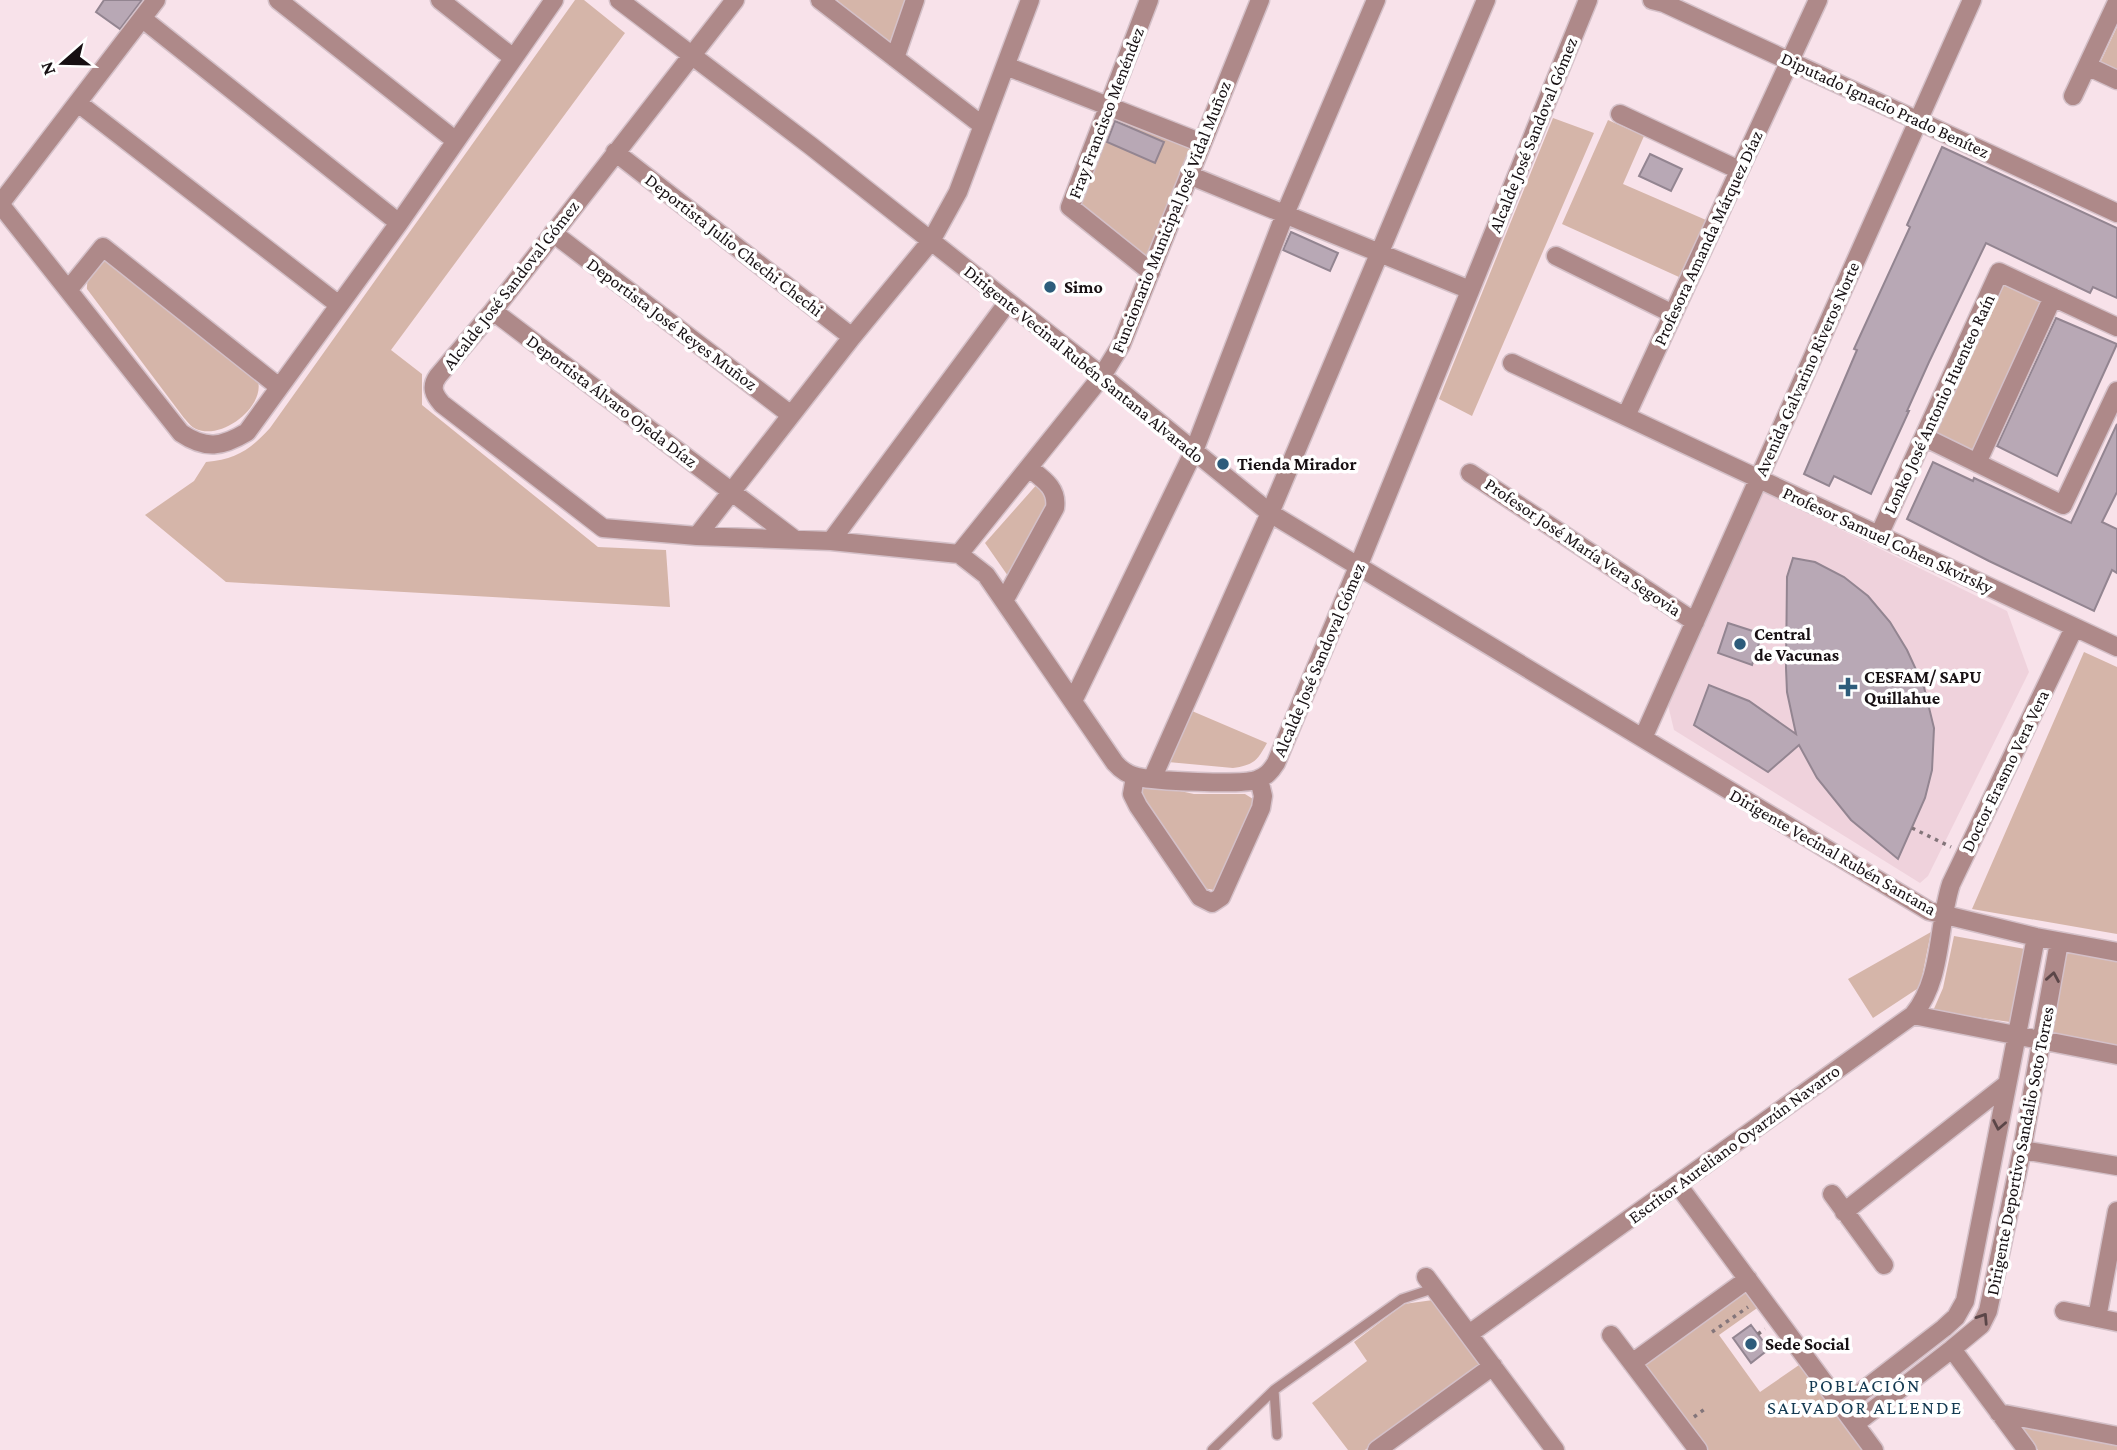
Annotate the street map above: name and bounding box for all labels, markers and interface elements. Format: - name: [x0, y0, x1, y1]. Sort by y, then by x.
- street label: Fray Francisco Menéndez: [1064, 24, 1148, 201]
- north arrow: [28, 28, 98, 98]
- street label: Alcalde José Sandoval Gómez: [1485, 34, 1581, 235]
- street label: Diputado Ignacio Prado Benítez: [1778, 48, 1992, 162]
- text: N: [35, 59, 60, 78]
- street label: Funcionario Municipal José Vidal Muñoz: [1107, 78, 1235, 356]
- street label: Profesora Amanda Márquez Díaz: [1649, 127, 1767, 348]
- street label: Deportista Julio Chechi Chechi: [641, 169, 827, 321]
- street label: Alcalde José Sandoval Gómez: [439, 196, 583, 373]
- street label: Deportista José Reyes Muñoz: [583, 254, 761, 395]
- street label: Avenida Galvarino Riveros Norte: [1751, 259, 1863, 479]
- street label: Dirigente Vecinal Rubén Santana Alvarado: [960, 261, 1208, 467]
- place label: Simo: [1064, 277, 1103, 297]
- marker: Simo: [1042, 279, 1058, 295]
- street label: Lonko José Antonio Huenteo Raín: [1879, 291, 1999, 517]
- street label: Deportista Álvaro Ojeda Díaz: [522, 330, 701, 473]
- place label: Tienda Mirador: [1237, 454, 1357, 474]
- marker: Tienda Mirador: [1215, 456, 1231, 472]
- street label: Profesor José María Vera Segovia: [1481, 474, 1685, 620]
- street label: Profesor Samuel Cohen Skvirsky: [1780, 482, 1997, 598]
- street label: Alcalde José Sandoval Gómez: [1269, 560, 1369, 760]
- place label: Central de Vacunas: [1754, 624, 1839, 665]
- marker: Central de Vacunas: [1732, 636, 1748, 652]
- place label: CESFAM/ SAPU Quillahue: [1864, 667, 1982, 708]
- marker: CESFAM/ SAPU Quillahue: [1838, 677, 1858, 697]
- street label: Doctor Erasmo Vera Vera: [1957, 687, 2053, 855]
- street label: Dirigente Vecinal Rubén Santana: [1726, 785, 1940, 919]
- one-way arrow: [2045, 971, 2060, 983]
- street label: Dirigente Deportivo Sandalio Soto Torres: [1982, 1005, 2058, 1297]
- street label: Escritor Aureliano Oyarzún Navarro: [1625, 1061, 1844, 1227]
- one-way arrow: [1993, 1119, 2008, 1131]
- one-way arrow: [1974, 1313, 1987, 1326]
- place label: Sede Social: [1765, 1334, 1850, 1354]
- marker: Sede Social: [1743, 1336, 1759, 1352]
- district label: POBLACIÓN SALVADOR ALLENDE: [1767, 1375, 1963, 1418]

